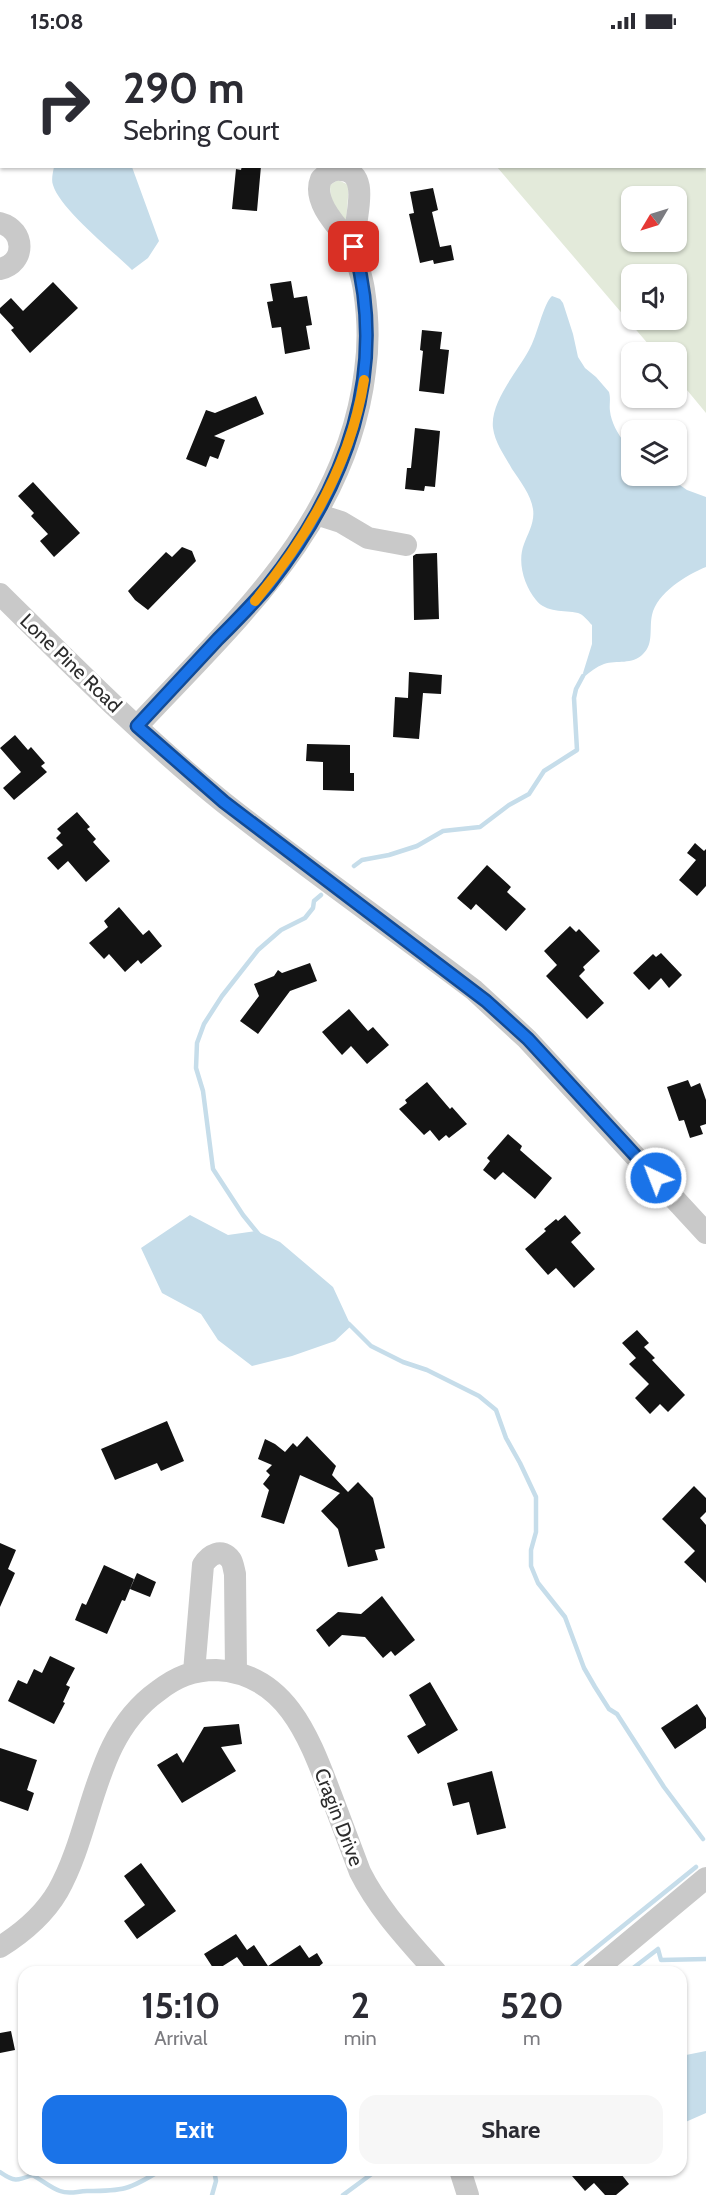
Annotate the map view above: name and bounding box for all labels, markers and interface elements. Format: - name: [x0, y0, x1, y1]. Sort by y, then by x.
- text: 15:08: [30, 8, 84, 35]
- text: 290 m: [123, 62, 244, 114]
- icon: right: [24, 66, 102, 144]
- text: Sebring Court: [123, 114, 279, 147]
- north arrow: [621, 186, 687, 252]
- map controls: [621, 186, 687, 486]
- pin: [328, 221, 379, 272]
- icon: arrive: [337, 230, 370, 263]
- button: sound: [621, 264, 687, 330]
- button: search: [621, 342, 687, 408]
- button: layers: [621, 420, 687, 486]
- street label: Lone Pine Road: [15, 609, 127, 717]
- position arrow: [624, 1146, 688, 1210]
- street label: Cragin Drive: [309, 1765, 369, 1869]
- text: 15:10: [141, 1983, 221, 2027]
- text: 2: [351, 1983, 370, 2027]
- text: 520: [500, 1983, 564, 2027]
- text: Arrival: [154, 2026, 208, 2050]
- text: min: [344, 2026, 377, 2050]
- text: m: [523, 2026, 541, 2050]
- button: Exit: [42, 2095, 347, 2164]
- button: Share: [359, 2095, 663, 2164]

